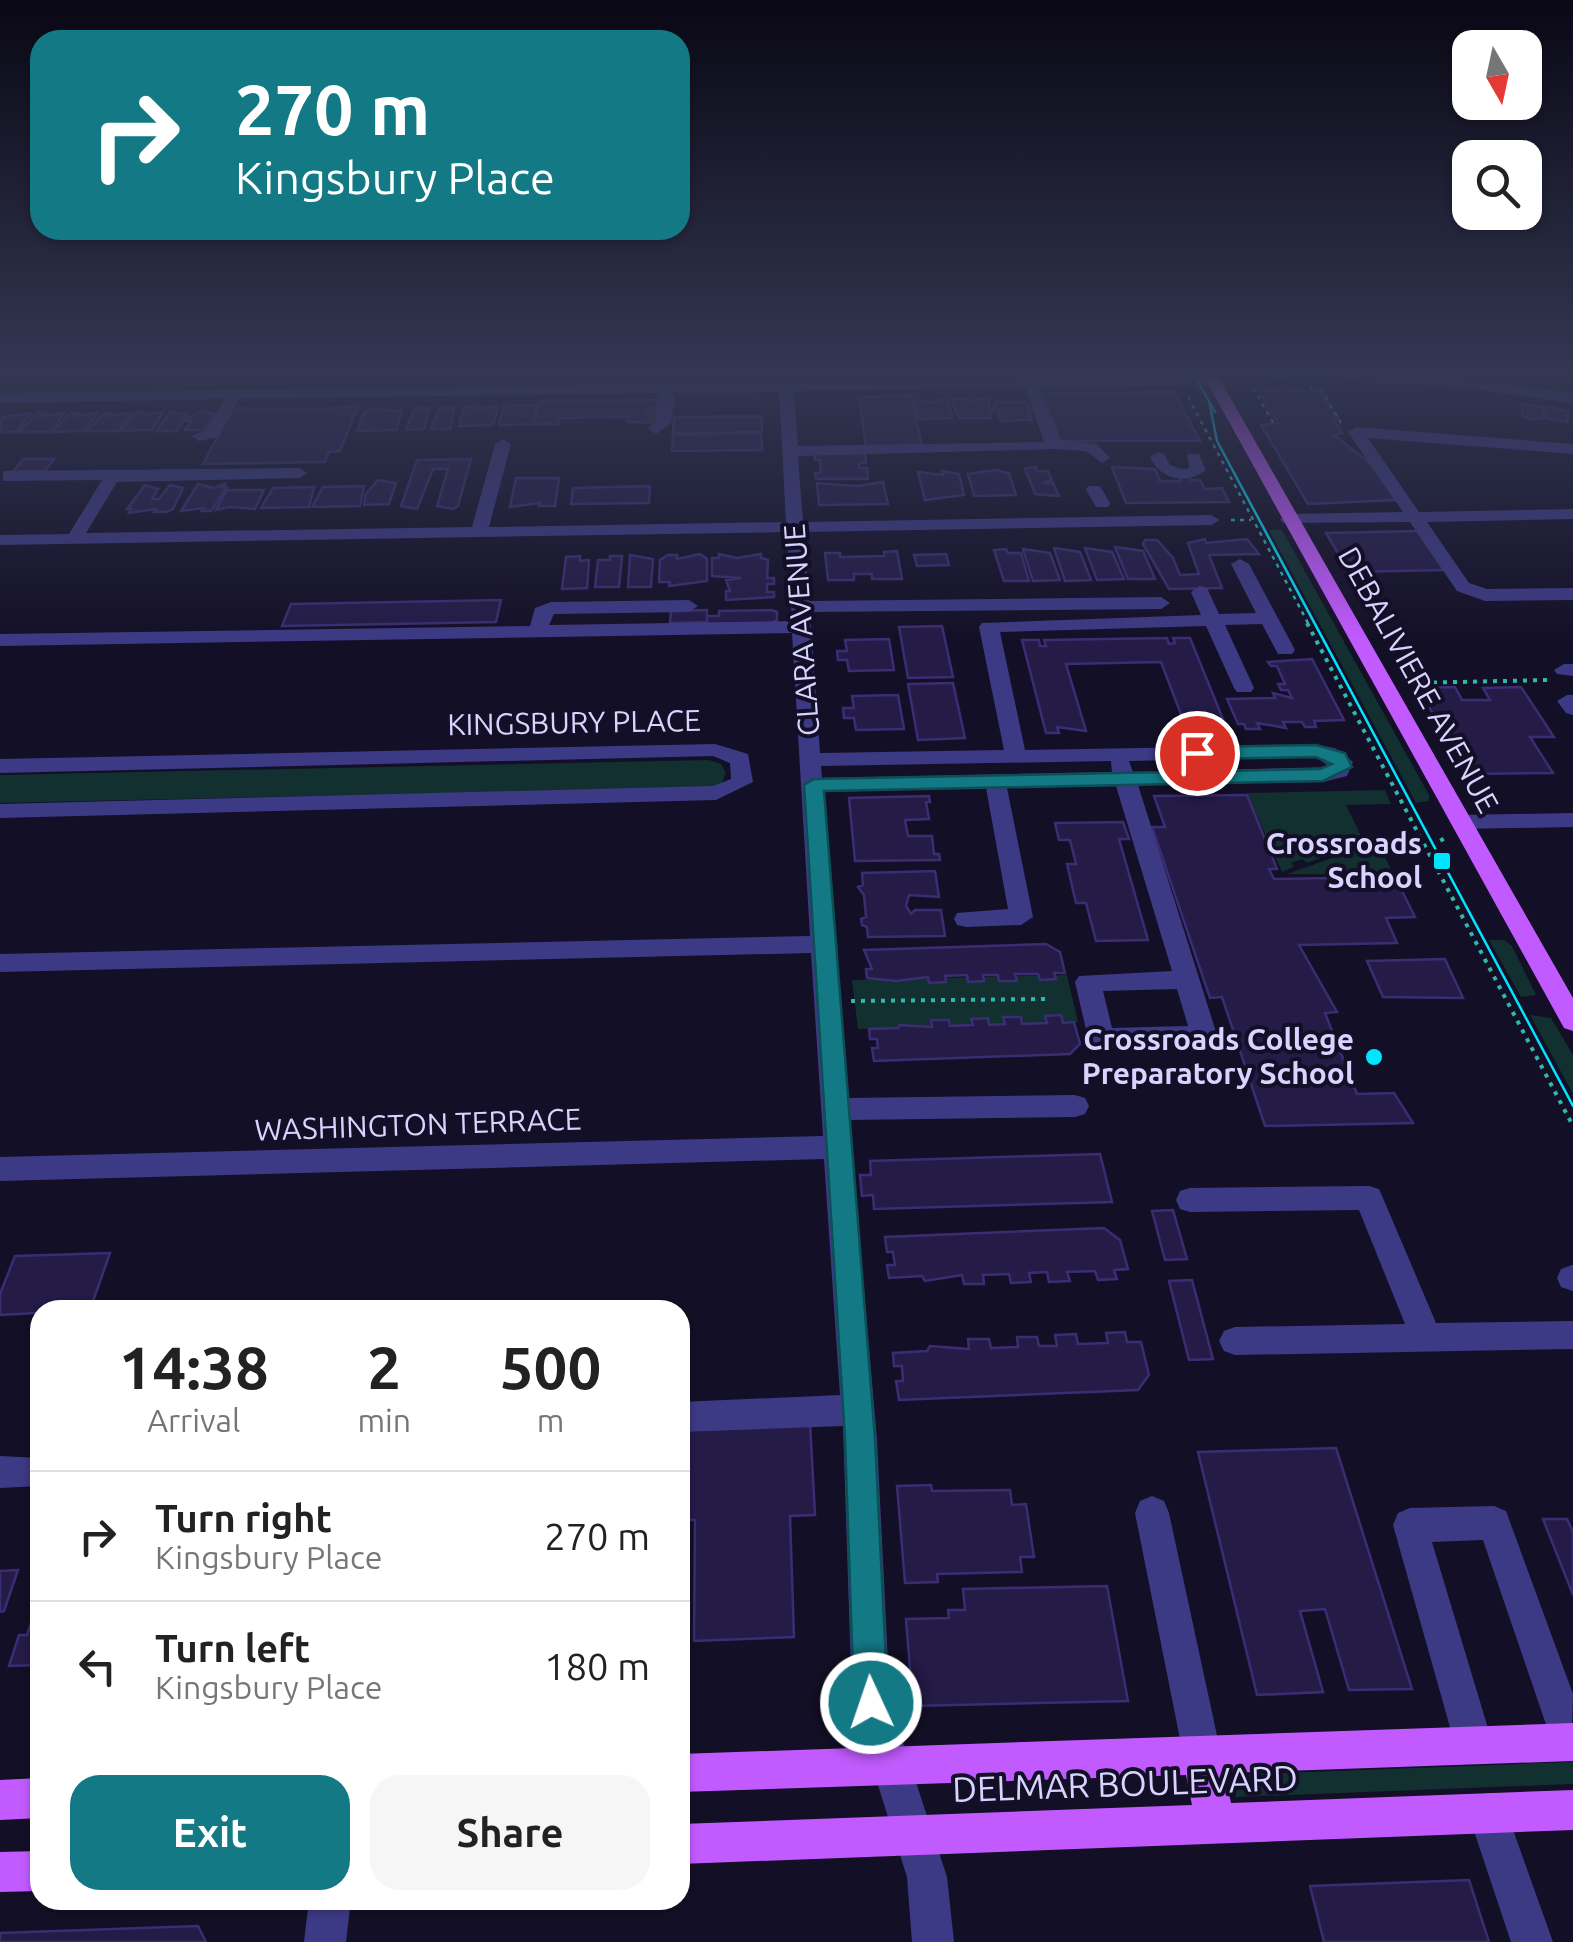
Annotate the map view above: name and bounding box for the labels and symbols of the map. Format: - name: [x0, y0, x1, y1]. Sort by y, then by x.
- north arrow: [1452, 30, 1542, 120]
- street label: CLARA AVENUE: [777, 523, 825, 737]
- street label: DEBALIVIERE AVENUE: [1332, 541, 1506, 818]
- street label: KINGSBURY PLACE: [447, 703, 701, 741]
- pin: [1155, 711, 1240, 796]
- place label: Crossroads School: [1266, 826, 1422, 894]
- marker: Crossroads School: [1431, 850, 1453, 872]
- place label: Crossroads College Preparatory School: [1082, 1022, 1354, 1090]
- marker: Crossroads College Preparatory School: [1363, 1046, 1385, 1068]
- street label: WASHINGTON TERRACE: [254, 1101, 582, 1147]
- position arrow: [819, 1651, 923, 1755]
- street label: DELMAR BOULEVARD: [952, 1757, 1298, 1809]

